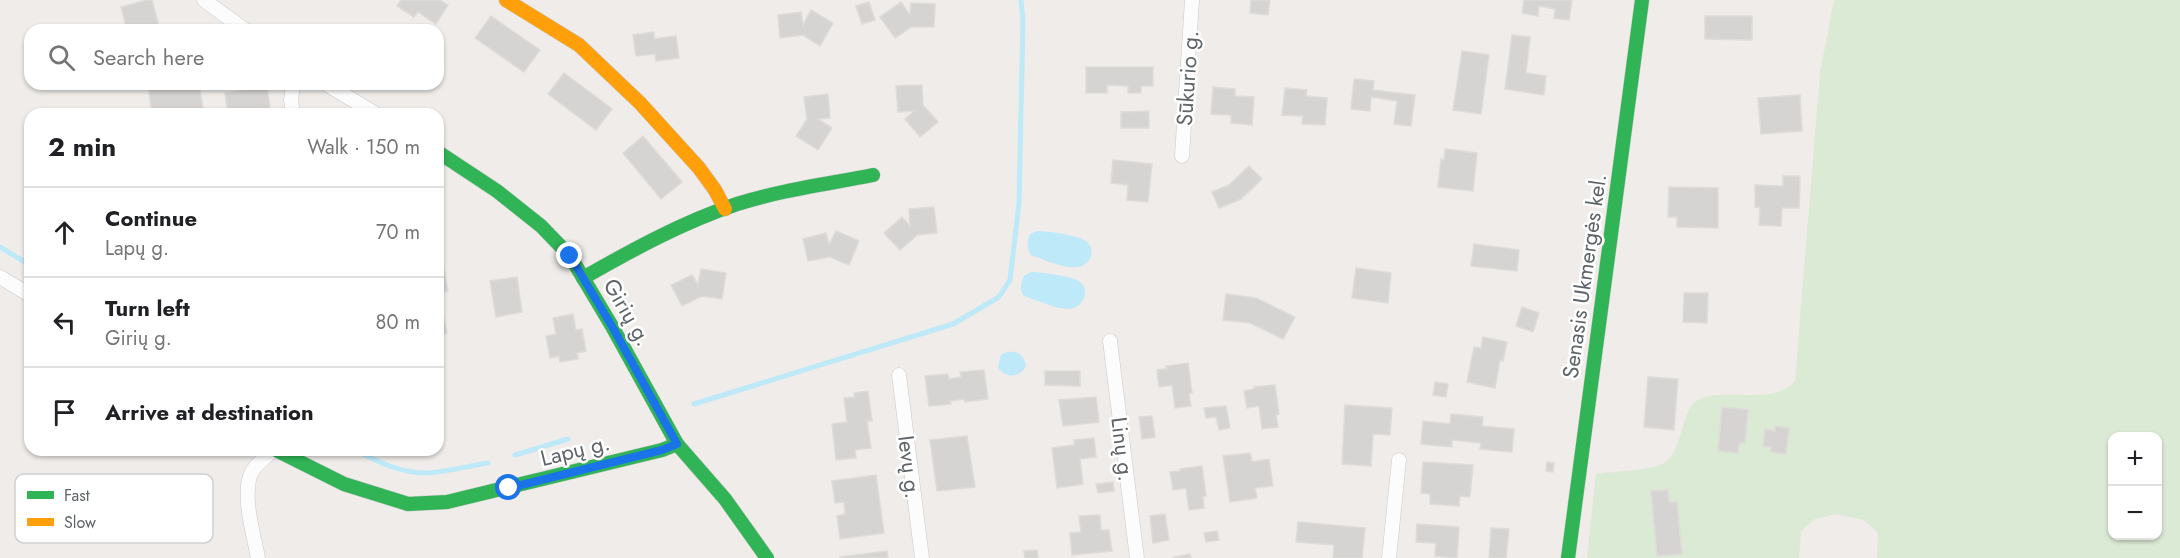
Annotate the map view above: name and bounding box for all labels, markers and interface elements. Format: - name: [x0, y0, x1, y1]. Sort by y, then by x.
- search box: [24, 24, 444, 90]
- street label: Sūkurio g.: [1168, 29, 1206, 127]
- icon: search: [45, 41, 78, 74]
- text: Search here: [93, 41, 204, 73]
- text: 2 min: [48, 128, 116, 166]
- text: Walk · 150 m: [307, 133, 420, 162]
- street label: Senasis Ukmergės kel.: [1554, 172, 1614, 380]
- text: Continue: [105, 202, 197, 234]
- icon: ahead: [48, 216, 81, 249]
- text: 70 m: [376, 218, 420, 247]
- text: Lapų g.: [105, 234, 169, 263]
- route end: [556, 242, 582, 268]
- street label: Girių g.: [596, 272, 660, 352]
- text: Turn left: [105, 292, 190, 324]
- icon: left: [48, 306, 81, 339]
- text: 80 m: [375, 308, 420, 337]
- text: Girių g.: [105, 324, 172, 353]
- icon: arrive: [48, 396, 81, 429]
- text: Arrive at destination: [105, 396, 314, 428]
- street label: Linų g.: [1103, 415, 1143, 483]
- street label: Lapų g.: [537, 426, 613, 474]
- map controls: [2108, 432, 2162, 540]
- button: +: [2108, 432, 2162, 486]
- street label: Ievų g.: [890, 434, 930, 500]
- legend: [15, 474, 213, 543]
- route start: [495, 474, 521, 500]
- text: Fast: [64, 484, 90, 507]
- button: −: [2108, 486, 2162, 540]
- text: Slow: [64, 511, 96, 534]

